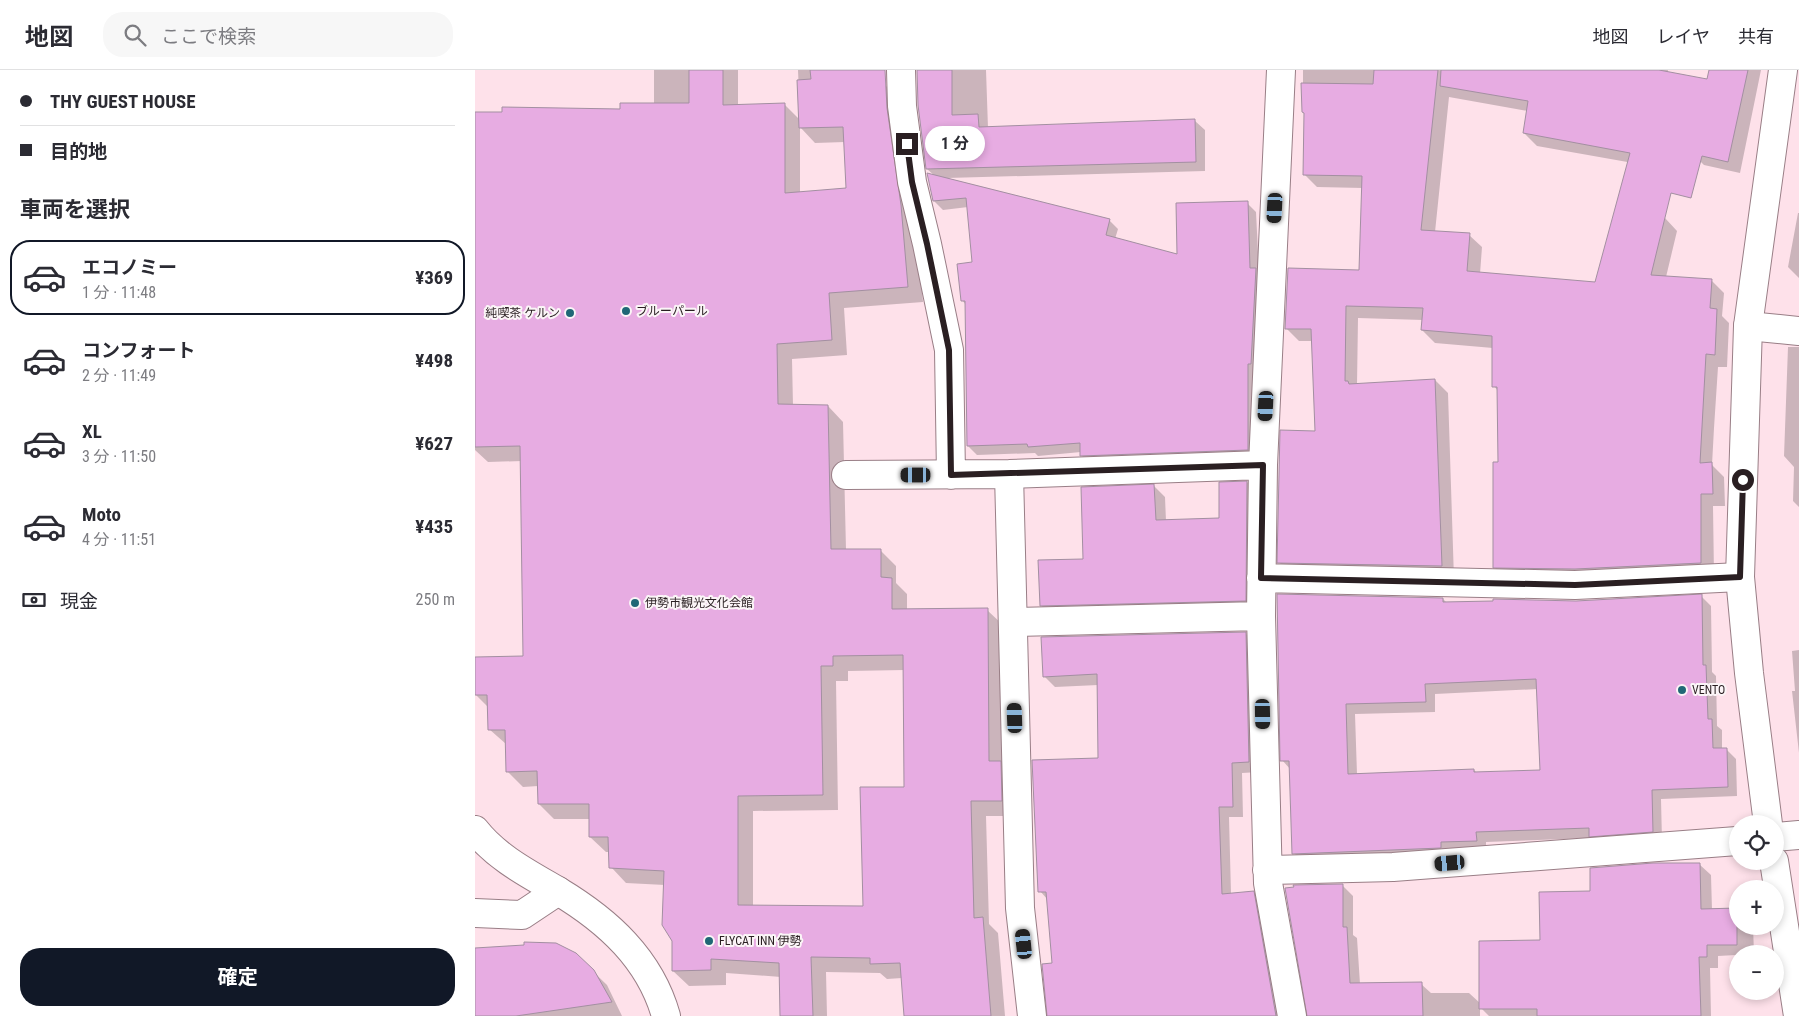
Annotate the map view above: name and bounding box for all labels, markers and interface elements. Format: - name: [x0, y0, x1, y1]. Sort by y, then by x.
- search box: [103, 12, 453, 57]
- icon: search: [121, 21, 149, 49]
- text: 地図: [25, 23, 73, 51]
- text: ここで検索: [161, 25, 256, 48]
- text: 地図: [1593, 26, 1629, 47]
- text: レイヤ: [1657, 26, 1710, 47]
- text: 共有: [1738, 26, 1774, 47]
- text: THY GUEST HOUSE: [50, 90, 196, 113]
- callout: 1 分: [925, 126, 985, 162]
- route end: [896, 133, 918, 155]
- text: 1 分: [941, 134, 969, 153]
- text: 目的地: [50, 140, 107, 163]
- car: [1266, 193, 1283, 223]
- text: 車両を選択: [20, 197, 130, 222]
- icon: car: [22, 255, 67, 300]
- text: エコノミー: [82, 256, 177, 279]
- text: ¥369: [415, 266, 453, 289]
- text: 1 分 · 11:48: [82, 283, 156, 302]
- place label: ブルーパール: [636, 304, 708, 318]
- marker: ブルーパール: [620, 305, 632, 317]
- place label: 純喫茶 ケルン: [485, 306, 560, 320]
- marker: 純喫茶 ケルン: [564, 307, 576, 319]
- icon: car: [22, 338, 67, 383]
- text: コンフォート: [82, 339, 195, 362]
- text: ¥498: [415, 349, 453, 372]
- text: 2 分 · 11:49: [82, 366, 156, 385]
- car: [1257, 391, 1274, 421]
- text: XL: [82, 420, 102, 443]
- icon: car: [22, 421, 67, 466]
- text: ¥627: [415, 432, 453, 455]
- text: 3 分 · 11:50: [82, 447, 156, 466]
- car: [901, 468, 931, 483]
- route start: [1732, 469, 1754, 491]
- text: Moto: [82, 503, 121, 526]
- icon: car: [22, 504, 67, 549]
- text: ¥435: [415, 515, 453, 538]
- text: 4 分 · 11:51: [82, 530, 156, 549]
- icon: cash: [20, 586, 48, 614]
- text: 現金: [60, 590, 98, 613]
- text: 250 m: [416, 590, 455, 609]
- place label: 伊勢市観光文化会館: [645, 596, 753, 610]
- marker: 伊勢市観光文化会館: [629, 597, 641, 609]
- place label: VENTO: [1692, 683, 1725, 697]
- marker: VENTO: [1676, 684, 1688, 696]
- car: [1255, 699, 1270, 729]
- car: [1006, 703, 1023, 733]
- map controls: [1729, 815, 1784, 1000]
- button: locate: [1729, 815, 1784, 870]
- car: [1434, 854, 1465, 872]
- button: +: [1729, 880, 1784, 935]
- car: [1014, 928, 1033, 960]
- place label: FLYCAT INN 伊勢: [719, 934, 802, 948]
- marker: FLYCAT INN 伊勢: [703, 935, 715, 947]
- button: −: [1729, 945, 1784, 1000]
- button: 確定: [20, 948, 455, 1006]

